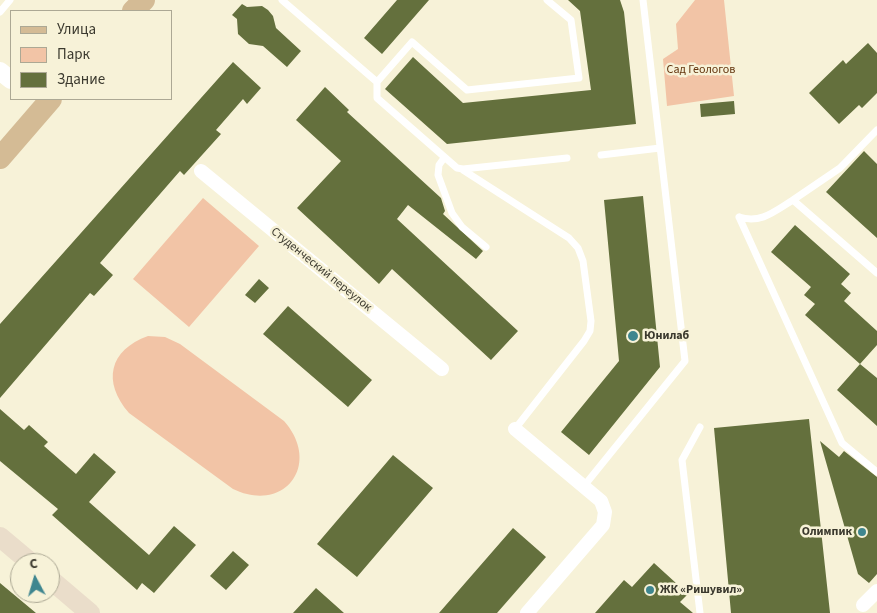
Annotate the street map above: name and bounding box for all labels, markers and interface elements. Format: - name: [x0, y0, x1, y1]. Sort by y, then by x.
- legend: [10, 10, 172, 100]
- text: Улица: [57, 19, 96, 40]
- text: Парк: [57, 44, 90, 65]
- park label: Сад Геологов: [667, 63, 735, 77]
- text: Здание: [57, 69, 105, 90]
- street label: Студенческий переулок: [268, 225, 374, 315]
- marker: Юнилаб: [626, 329, 640, 343]
- place label: Юнилаб: [644, 329, 689, 343]
- place label: Олимпик: [802, 525, 852, 539]
- marker: Олимпик: [856, 526, 868, 538]
- north arrow: [10, 553, 60, 603]
- text: С: [28, 554, 39, 574]
- place label: ЖК «Ришувил»: [660, 583, 742, 597]
- marker: ЖК «Ришувил»: [644, 584, 656, 596]

